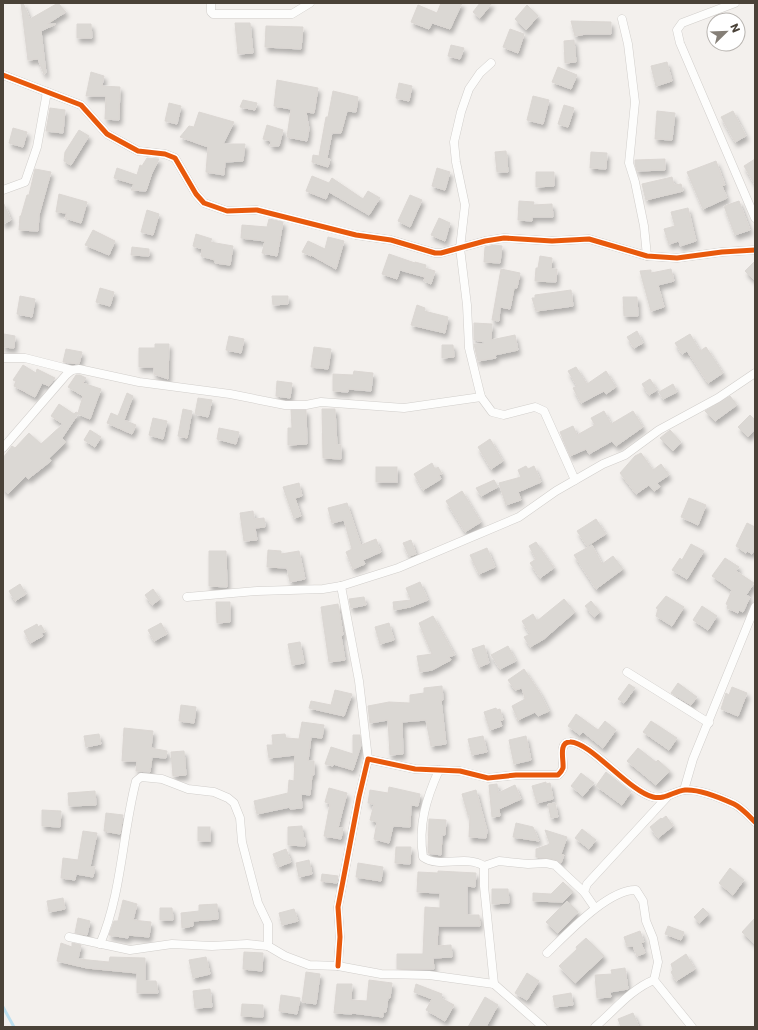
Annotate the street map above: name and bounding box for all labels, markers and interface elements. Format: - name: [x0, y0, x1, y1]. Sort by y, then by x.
- north arrow: [706, 12, 746, 52]
- text: N: [726, 21, 744, 35]

